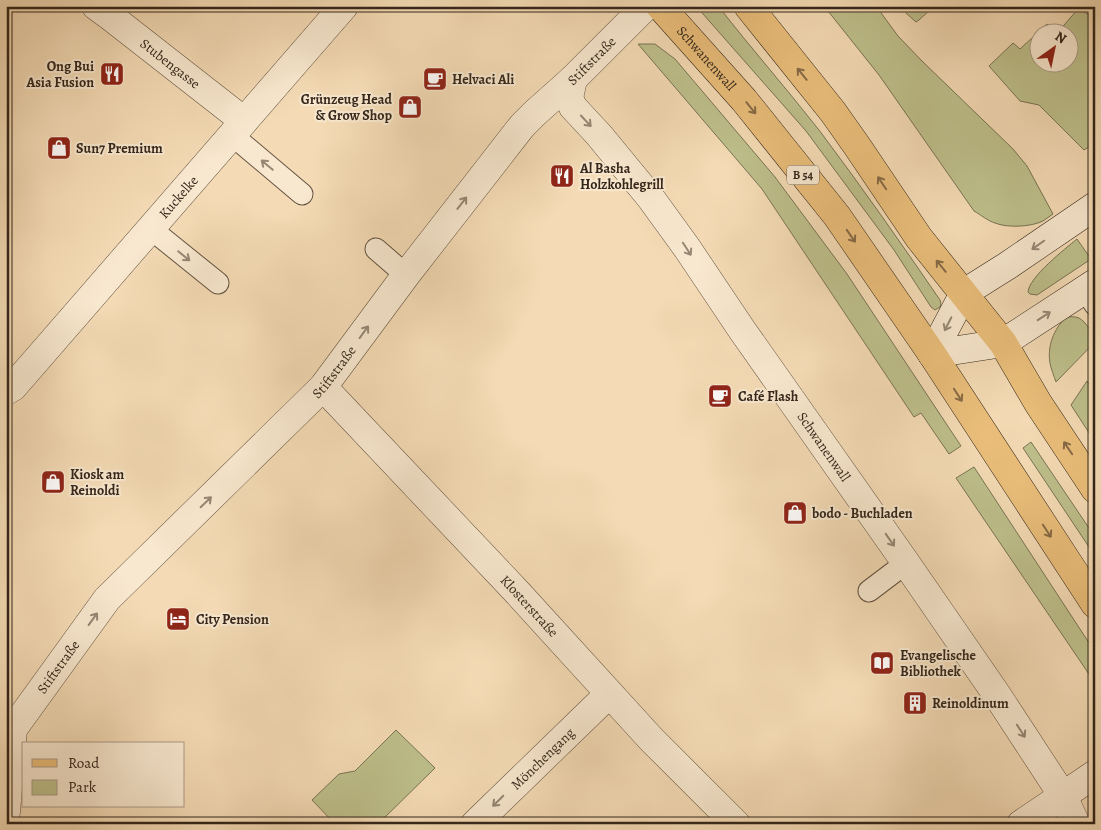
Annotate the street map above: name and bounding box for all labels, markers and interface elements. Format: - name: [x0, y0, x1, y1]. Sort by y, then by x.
- street label: Schwanenwall: [673, 22, 741, 95]
- north arrow: [1028, 22, 1078, 72]
- text: N: [1051, 27, 1070, 48]
- street label: Stiftstraße: [563, 32, 620, 89]
- street label: Stubengasse: [136, 34, 204, 93]
- place label: Ong Bui Asia Fusion: [25, 57, 94, 92]
- restaurant icon: Ong Bui Asia Fusion: [99, 61, 125, 87]
- cafe icon: Helvaci Ali: [422, 66, 448, 92]
- one-way arrow: [797, 68, 808, 81]
- place label: Helvaci Ali: [452, 70, 514, 89]
- place label: Grünzeug Head & Grow Shop: [301, 90, 392, 125]
- shop icon: Grünzeug Head & Grow Shop: [397, 94, 423, 120]
- one-way arrow: [745, 101, 756, 114]
- one-way arrow: [580, 115, 592, 128]
- shop icon: Sun7 Premium: [46, 135, 72, 161]
- place label: Sun7 Premium: [76, 139, 163, 158]
- one-way arrow: [260, 159, 273, 170]
- place label: Al Basha Holzkohlegrill: [579, 159, 664, 194]
- restaurant icon: Al Basha Holzkohlegrill: [549, 163, 575, 189]
- road number: B 54: [787, 166, 819, 184]
- street label: Kuckelke: [154, 171, 202, 222]
- one-way arrow: [877, 176, 887, 190]
- one-way arrow: [457, 196, 467, 210]
- one-way arrow: [846, 229, 856, 243]
- one-way arrow: [1031, 240, 1045, 250]
- one-way arrow: [682, 241, 692, 255]
- one-way arrow: [178, 250, 191, 261]
- one-way arrow: [936, 259, 947, 272]
- one-way arrow: [1036, 311, 1050, 321]
- one-way arrow: [943, 316, 953, 331]
- one-way arrow: [358, 326, 369, 339]
- street label: Stiftstraße: [308, 342, 360, 402]
- cafe icon: Café Flash: [707, 383, 733, 409]
- place label: Café Flash: [738, 387, 799, 406]
- one-way arrow: [953, 388, 964, 402]
- street label: Schwanenwall: [793, 408, 855, 486]
- one-way arrow: [1063, 441, 1073, 455]
- place label: Kiosk am Reinoldi: [70, 465, 125, 500]
- shop icon: Kiosk am Reinoldi: [40, 469, 66, 495]
- one-way arrow: [199, 496, 212, 508]
- shop icon: bodo - Buchladen: [782, 500, 808, 526]
- place label: bodo - Buchladen: [811, 504, 913, 523]
- one-way arrow: [1042, 524, 1053, 538]
- one-way arrow: [885, 533, 895, 547]
- street label: Klosterstraße: [496, 571, 563, 641]
- hotel icon: City Pension: [165, 606, 191, 632]
- place label: City Pension: [196, 610, 269, 629]
- one-way arrow: [88, 612, 98, 626]
- street label: Stiftstraße: [32, 636, 84, 697]
- place label: Evangelische Bibliothek: [900, 646, 977, 681]
- library icon: Evangelische Bibliothek: [869, 650, 895, 676]
- building icon: Reinoldinum: [902, 690, 928, 716]
- place label: Reinoldinum: [932, 694, 1009, 713]
- street label: Mönchengang: [507, 723, 578, 794]
- one-way arrow: [1016, 724, 1026, 738]
- legend: [22, 742, 185, 808]
- text: Road: [68, 753, 100, 773]
- text: Park: [68, 777, 97, 797]
- one-way arrow: [492, 795, 505, 807]

